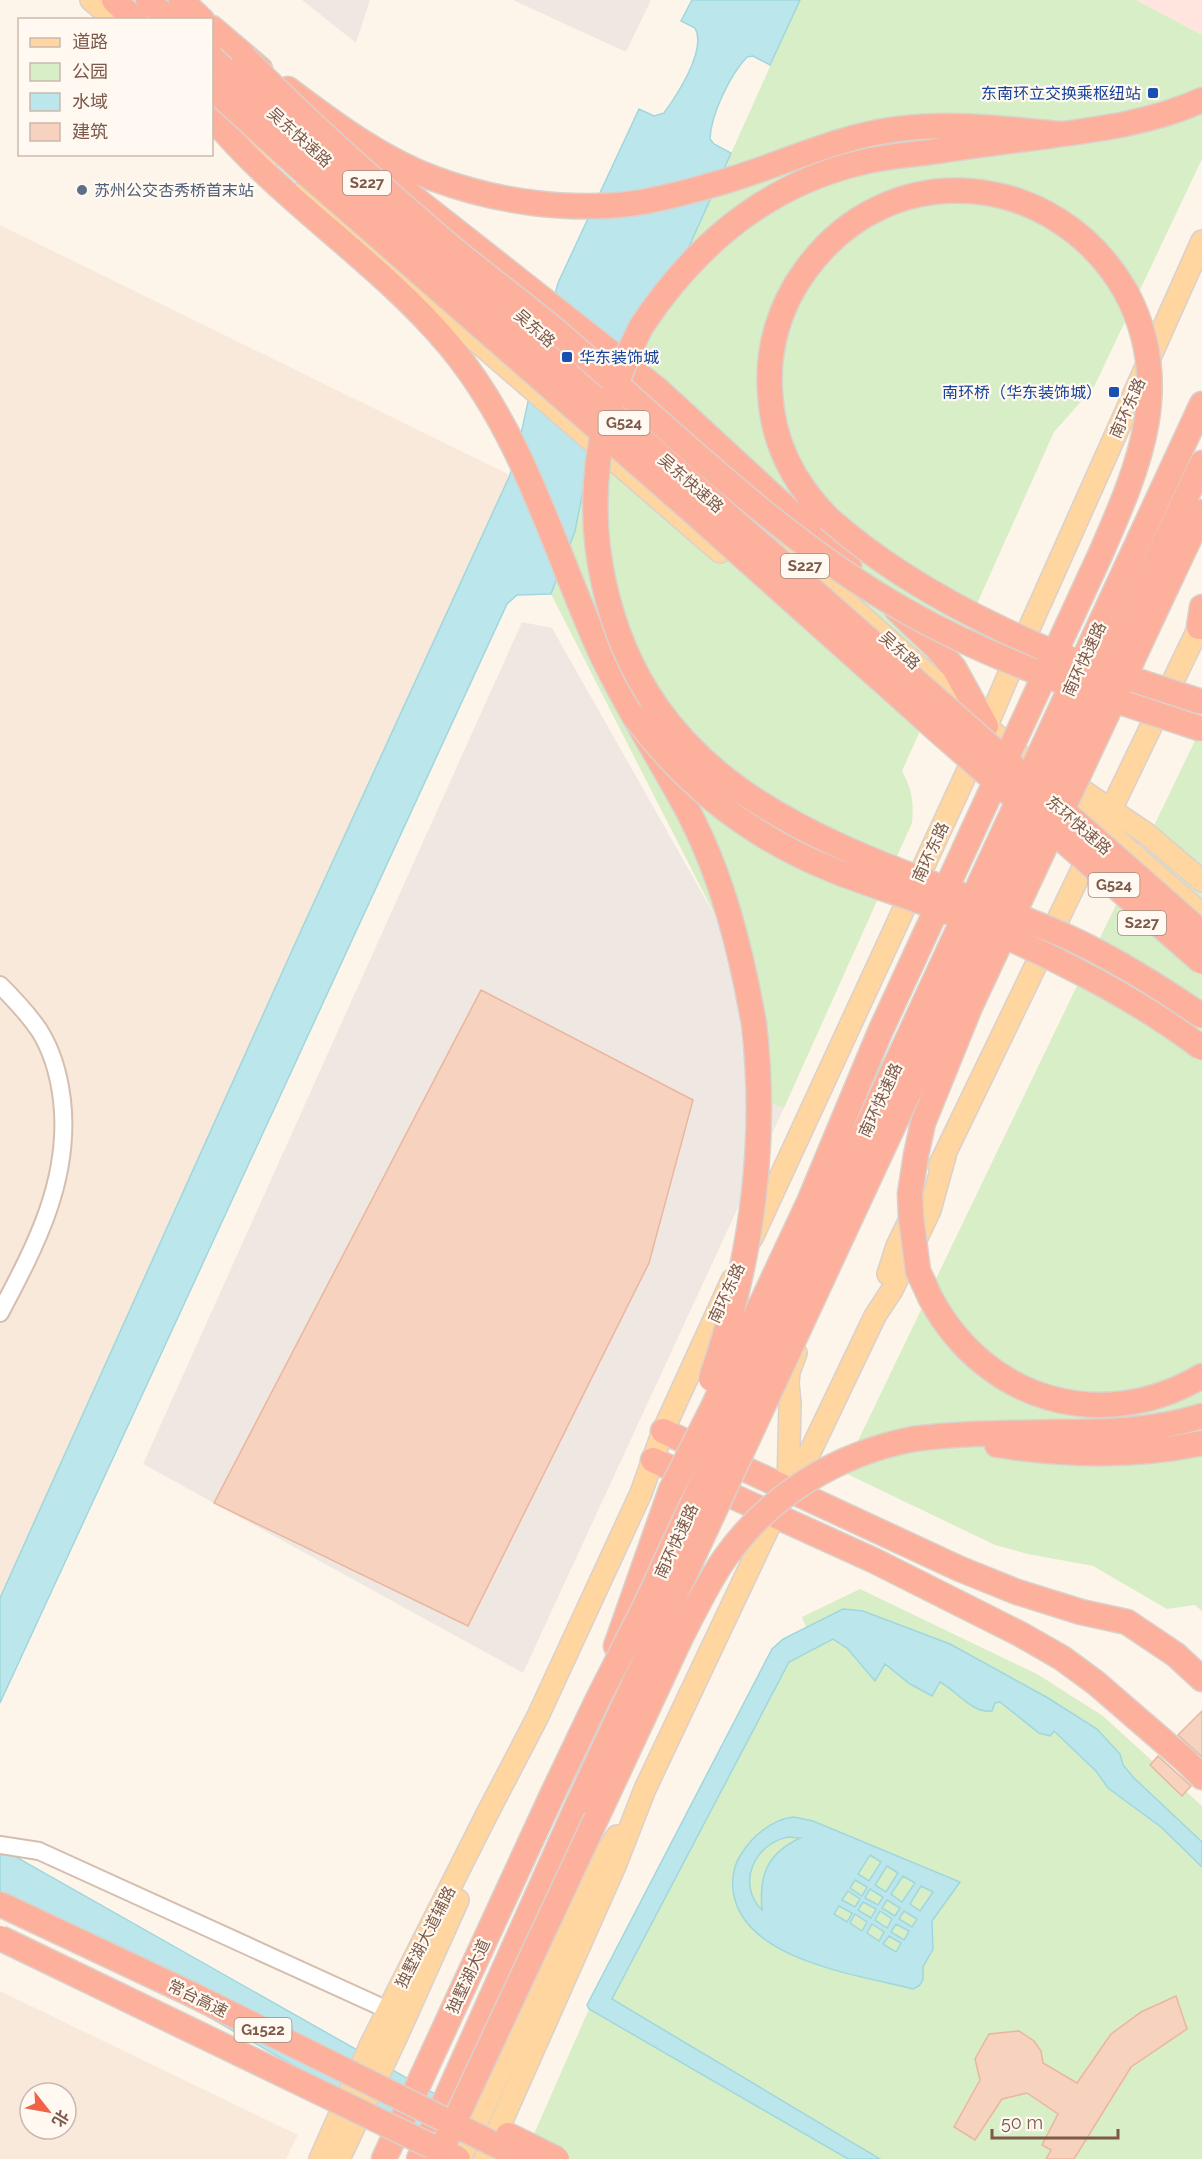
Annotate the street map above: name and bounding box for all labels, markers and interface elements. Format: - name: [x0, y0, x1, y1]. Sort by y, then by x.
- legend: [18, 18, 213, 156]
- text: 道路: [72, 31, 108, 52]
- text: 公园: [72, 61, 108, 82]
- place label: 东南环立交换乘枢纽站: [981, 84, 1141, 103]
- marker: 东南环立交换乘枢纽站: [1146, 86, 1160, 100]
- text: 水域: [72, 91, 108, 112]
- street label: 吴东快速路: [264, 104, 336, 171]
- text: 建筑: [72, 121, 108, 142]
- road number: S227: [343, 171, 391, 195]
- place label: 苏州公交杏秀桥首末站: [94, 181, 254, 200]
- marker: 苏州公交杏秀桥首末站: [75, 183, 89, 197]
- street label: 吴东路: [510, 305, 559, 351]
- place label: 华东装饰城: [579, 348, 659, 367]
- marker: 华东装饰城: [560, 350, 574, 364]
- street label: 南环东路: [1106, 375, 1149, 441]
- place label: 南环桥（华东装饰城）: [942, 383, 1102, 402]
- marker: 南环桥（华东装饰城）: [1107, 385, 1121, 399]
- road number: G524: [598, 411, 650, 435]
- street label: 吴东快速路: [654, 450, 727, 517]
- road number: S227: [781, 554, 829, 578]
- street label: 南环快速路: [1059, 619, 1110, 699]
- street label: 吴东路: [875, 627, 924, 673]
- street label: 东环快速路: [1042, 792, 1115, 859]
- street label: 南环东路: [908, 819, 953, 885]
- road number: G524: [1088, 873, 1140, 897]
- road number: S227: [1118, 911, 1166, 935]
- street label: 南环快速路: [855, 1060, 906, 1140]
- street label: 南环东路: [704, 1260, 749, 1326]
- street label: 南环快速路: [651, 1501, 702, 1581]
- street label: 独墅湖大道辅路: [392, 1883, 459, 1991]
- street label: 独墅湖大道: [443, 1936, 494, 2016]
- street label: 常台高速: [165, 1976, 231, 2021]
- road number: G1522: [234, 2018, 292, 2042]
- north arrow: [18, 2081, 78, 2141]
- scale bar: [992, 2102, 1118, 2140]
- text: 北: [48, 2107, 73, 2130]
- text: 50 m: [1001, 2112, 1043, 2133]

